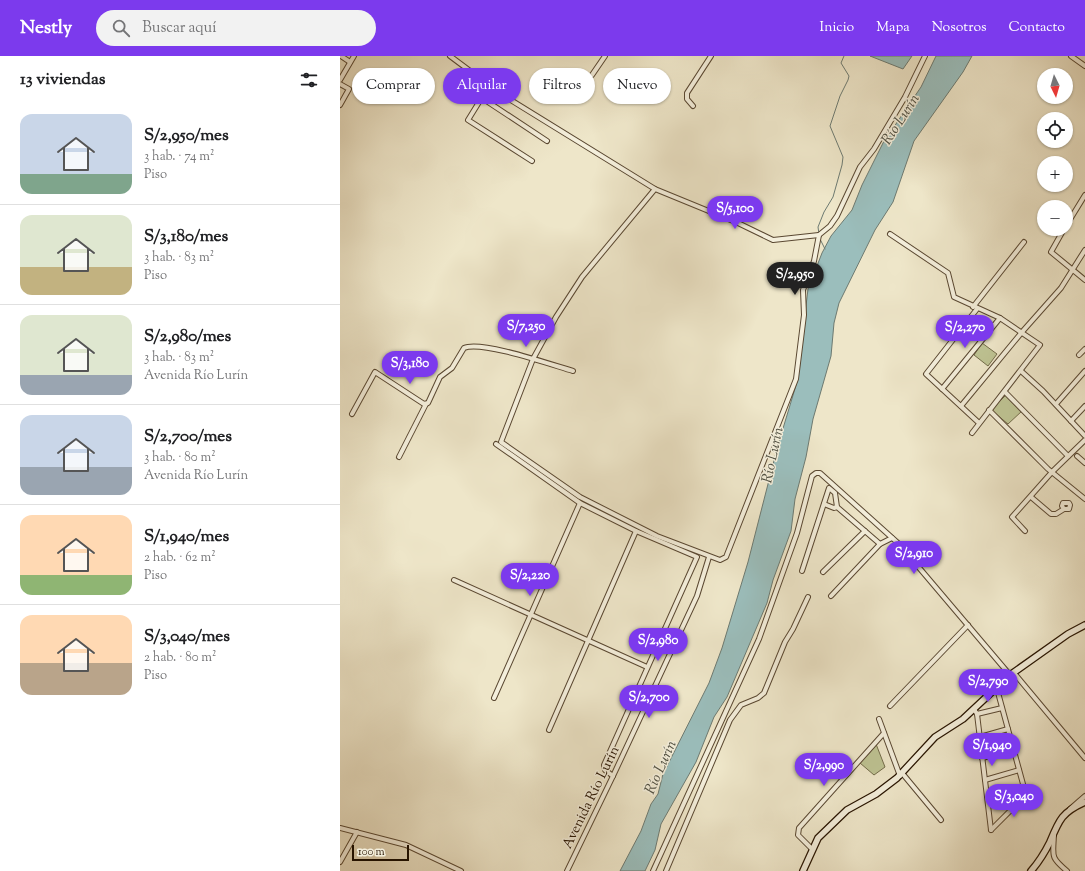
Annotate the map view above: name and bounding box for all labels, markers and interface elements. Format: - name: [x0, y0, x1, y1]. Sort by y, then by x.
- search box: [96, 10, 376, 46]
- text: Nestly: [20, 15, 72, 42]
- icon: search: [110, 17, 132, 39]
- text: Buscar aquí: [142, 18, 216, 39]
- text: Inicio: [820, 18, 854, 38]
- text: Mapa: [876, 18, 910, 38]
- text: Nosotros: [932, 18, 987, 38]
- text: Contacto: [1009, 18, 1065, 38]
- text: 13 viviendas: [20, 68, 105, 92]
- chip: Comprar: [352, 68, 435, 104]
- chip: Alquilar: [443, 68, 521, 104]
- chip: Filtros: [529, 68, 595, 104]
- chip: Nuevo: [603, 68, 671, 104]
- north arrow: [1037, 68, 1073, 104]
- map controls: [1037, 68, 1073, 236]
- icon: filters: [298, 69, 320, 91]
- water label: Río Lurín: [877, 90, 926, 149]
- button: locate: [1037, 112, 1073, 148]
- text: S/2,950/mes: [144, 124, 229, 148]
- icon: home: [52, 130, 100, 178]
- text: 3 hab. · 74 m²: [144, 148, 214, 166]
- button: +: [1037, 156, 1073, 192]
- text: Piso: [144, 166, 167, 184]
- pin: S/5,100: [698, 196, 772, 230]
- text: S/5,100: [716, 200, 754, 218]
- button: −: [1037, 200, 1073, 236]
- text: S/3,180/mes: [144, 225, 228, 249]
- icon: home: [52, 231, 100, 279]
- text: 3 hab. · 83 m²: [144, 249, 214, 267]
- pin: S/2,950: [758, 262, 832, 296]
- text: S/2,950: [776, 266, 814, 284]
- text: Piso: [144, 267, 167, 285]
- pin: S/7,250: [489, 314, 563, 348]
- pin: S/2,270: [928, 315, 1002, 349]
- text: S/7,250: [507, 318, 545, 336]
- text: S/2,270: [945, 319, 985, 337]
- text: S/2,980/mes: [144, 325, 231, 349]
- icon: home: [52, 331, 100, 379]
- text: 3 hab. · 83 m²: [144, 349, 214, 367]
- pin: S/3,180: [373, 351, 447, 385]
- text: S/3,180: [391, 355, 429, 373]
- text: Avenida Río Lurín: [144, 367, 248, 385]
- text: S/2,700/mes: [144, 425, 232, 449]
- water label: Río Lurín: [757, 425, 790, 485]
- icon: home: [52, 431, 100, 479]
- text: 3 hab. · 80 m²: [144, 449, 216, 467]
- text: Avenida Río Lurín: [144, 467, 248, 485]
- text: S/1,940/mes: [144, 525, 229, 549]
- icon: home: [52, 531, 100, 579]
- pin: S/2,910: [877, 541, 951, 575]
- text: S/2,910: [895, 545, 933, 563]
- text: 2 hab. · 62 m²: [144, 549, 216, 567]
- pin: S/2,220: [493, 563, 567, 597]
- text: Piso: [144, 567, 167, 585]
- text: S/2,220: [510, 567, 550, 585]
- text: S/3,040/mes: [144, 625, 230, 649]
- pin: S/2,980: [621, 628, 695, 662]
- icon: home: [52, 631, 100, 679]
- text: S/2,980: [638, 632, 678, 650]
- text: 2 hab. · 80 m²: [144, 649, 216, 667]
- text: Piso: [144, 667, 167, 685]
- pin: S/2,790: [951, 669, 1025, 703]
- text: S/2,790: [968, 673, 1008, 691]
- pin: S/2,700: [612, 685, 686, 719]
- text: S/2,700: [628, 689, 670, 707]
- pin: S/1,940: [955, 733, 1029, 767]
- water label: Río Lurín: [640, 737, 683, 798]
- text: S/1,940: [972, 737, 1012, 755]
- street label: Avenida Río Lurín: [558, 743, 625, 853]
- pin: S/2,990: [787, 753, 861, 787]
- text: S/2,990: [804, 757, 844, 775]
- pin: S/3,040: [977, 784, 1051, 818]
- text: S/3,040: [994, 788, 1034, 806]
- scale bar: [352, 843, 409, 862]
- text: 100 m: [358, 844, 385, 860]

